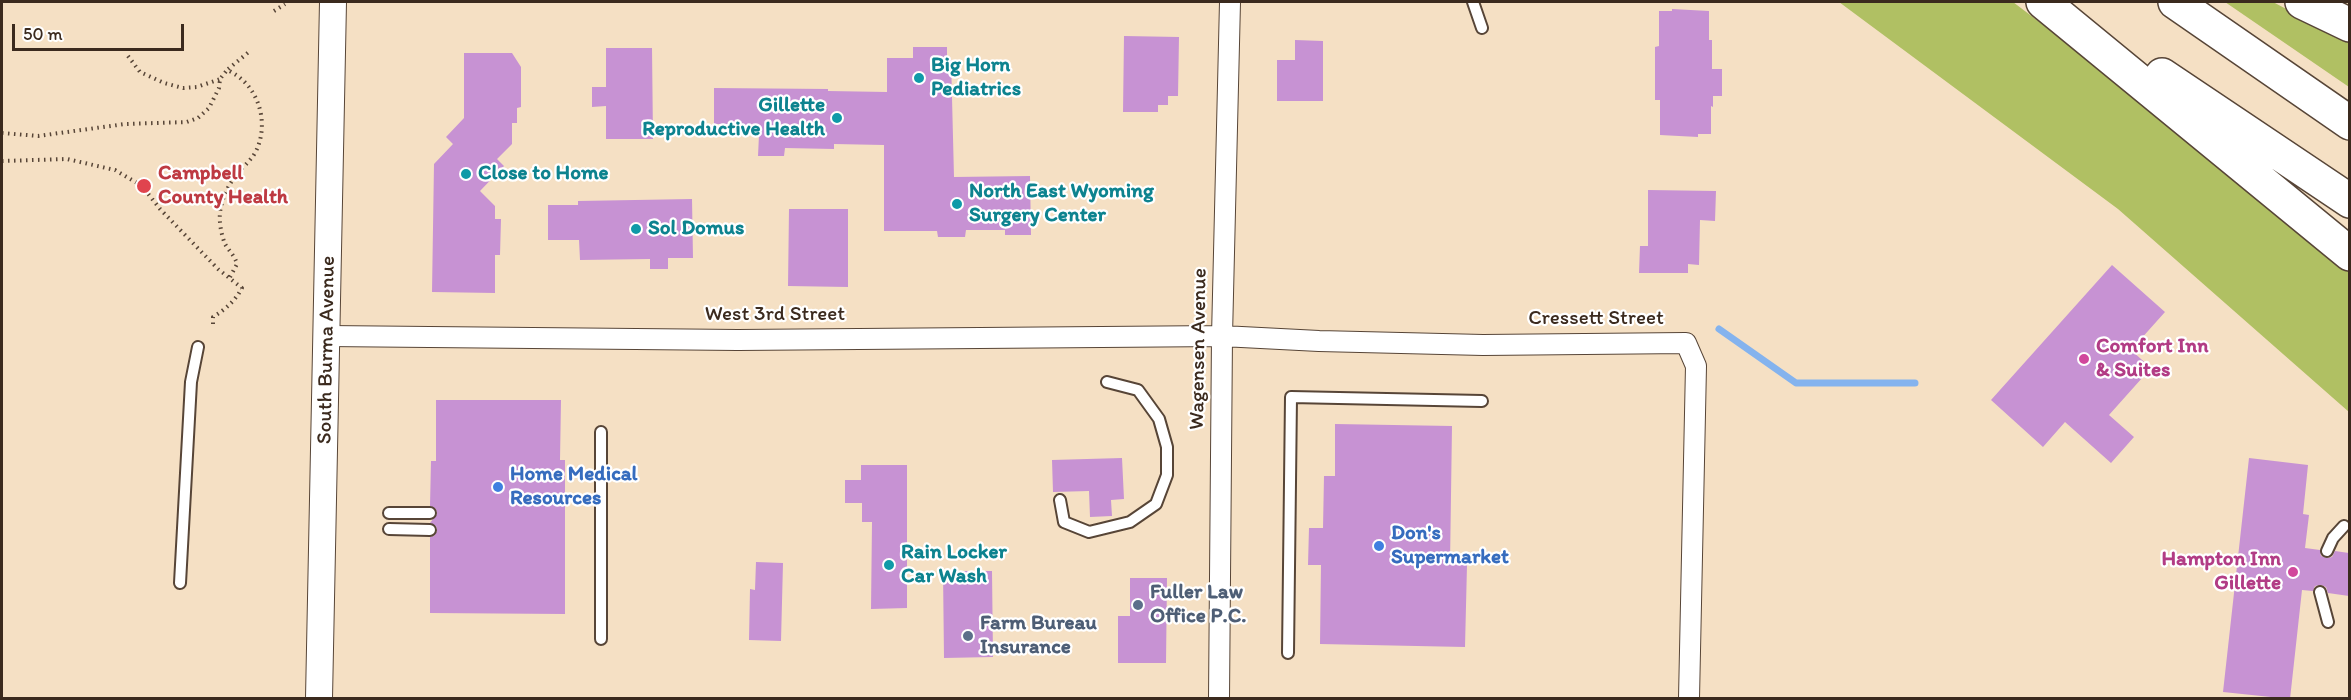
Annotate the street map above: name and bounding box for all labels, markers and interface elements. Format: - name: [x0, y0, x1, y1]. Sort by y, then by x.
- scale bar: [15, 12, 188, 50]
- text: 50 m: [23, 23, 63, 45]
- place label: Big Horn Pediatrics: [931, 53, 1021, 103]
- marker: Big Horn Pediatrics: [912, 71, 926, 85]
- place label: Gillette Reproductive Health: [642, 93, 825, 143]
- marker: Gillette Reproductive Health: [830, 111, 844, 125]
- place label: Campbell County Health: [158, 161, 288, 211]
- place label: Close to Home: [478, 161, 609, 187]
- marker: Close to Home: [459, 167, 473, 181]
- marker: Campbell County Health: [135, 177, 153, 195]
- place label: North East Wyoming Surgery Center: [969, 179, 1154, 229]
- marker: North East Wyoming Surgery Center: [950, 197, 964, 211]
- place label: Sol Domus: [648, 216, 744, 242]
- marker: Sol Domus: [629, 222, 643, 236]
- street label: South Burma Avenue: [313, 256, 341, 444]
- street label: Wagensen Avenue: [1185, 268, 1213, 430]
- street label: West 3rd Street: [705, 302, 845, 328]
- street label: Cressett Street: [1528, 306, 1664, 332]
- place label: Comfort Inn & Suites: [2096, 334, 2208, 384]
- marker: Comfort Inn & Suites: [2077, 352, 2091, 366]
- place label: Home Medical Resources: [510, 462, 638, 512]
- marker: Home Medical Resources: [491, 480, 505, 494]
- place label: Don's Supermarket: [1391, 521, 1509, 571]
- marker: Don's Supermarket: [1372, 539, 1386, 553]
- place label: Rain Locker Car Wash: [901, 540, 1007, 590]
- place label: Hampton Inn Gillette: [2161, 547, 2281, 597]
- marker: Rain Locker Car Wash: [882, 558, 896, 572]
- marker: Hampton Inn Gillette: [2286, 565, 2300, 579]
- place label: Fuller Law Office P.C.: [1150, 580, 1246, 630]
- marker: Fuller Law Office P.C.: [1131, 598, 1145, 612]
- place label: Farm Bureau Insurance: [980, 611, 1097, 661]
- marker: Farm Bureau Insurance: [961, 629, 975, 643]

